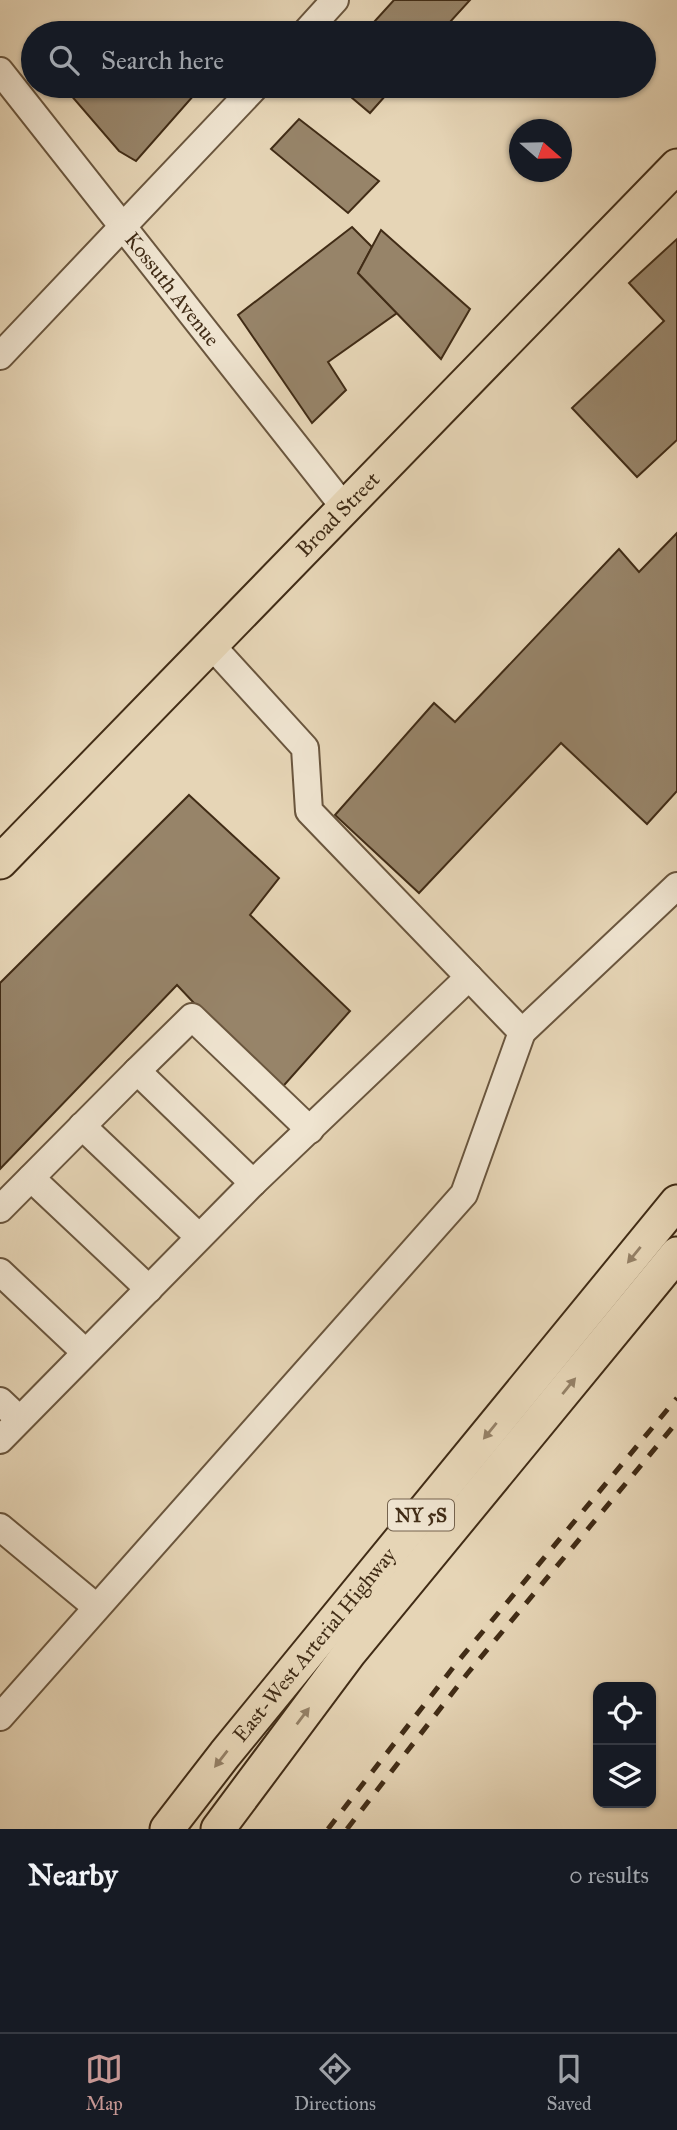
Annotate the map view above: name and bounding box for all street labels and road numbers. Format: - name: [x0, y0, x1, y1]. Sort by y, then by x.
- street label: Kossuth Avenue: [119, 227, 225, 352]
- street label: Broad Street: [291, 466, 386, 562]
- road number: NY 5S: [388, 1499, 454, 1530]
- street label: East-West Arterial Highway: [227, 1541, 402, 1747]

